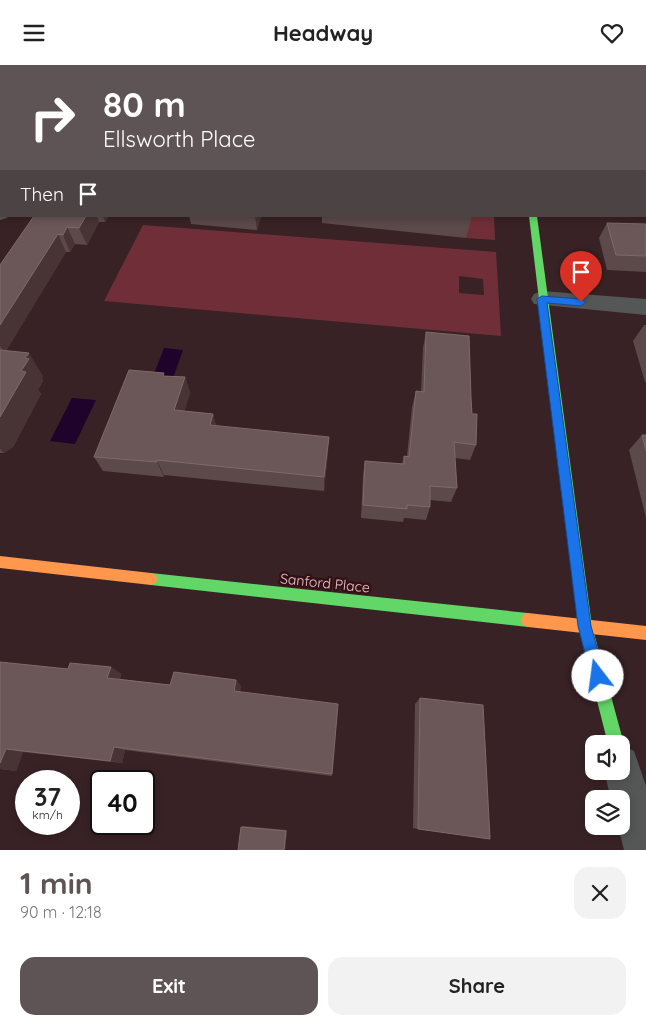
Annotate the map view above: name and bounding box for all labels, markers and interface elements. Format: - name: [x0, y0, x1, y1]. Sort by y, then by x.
- icon: menu: [20, 19, 48, 47]
- text: Headway: [273, 19, 373, 47]
- icon: heart: [598, 19, 626, 47]
- text: 80 m: [103, 82, 186, 126]
- icon: right: [20, 85, 85, 150]
- text: Ellsworth Place: [103, 125, 256, 153]
- icon: arrive: [74, 180, 102, 208]
- text: Then: [20, 182, 64, 206]
- pin: [560, 251, 602, 302]
- icon: arrive: [567, 258, 595, 286]
- street label: Sanford Place: [279, 569, 371, 597]
- position arrow: [571, 649, 623, 701]
- map controls: [585, 735, 630, 835]
- button: sound: [585, 735, 630, 780]
- speed limit sign: 40: [90, 770, 155, 835]
- text: 37: [34, 781, 61, 812]
- button: layers: [585, 790, 630, 835]
- text: km/h: [32, 807, 63, 822]
- text: 1 min: [20, 864, 93, 902]
- button: close: [574, 867, 626, 919]
- text: 90 m · 12:18: [20, 902, 102, 922]
- button: Exit: [20, 957, 318, 1015]
- button: Share: [328, 957, 626, 1015]

